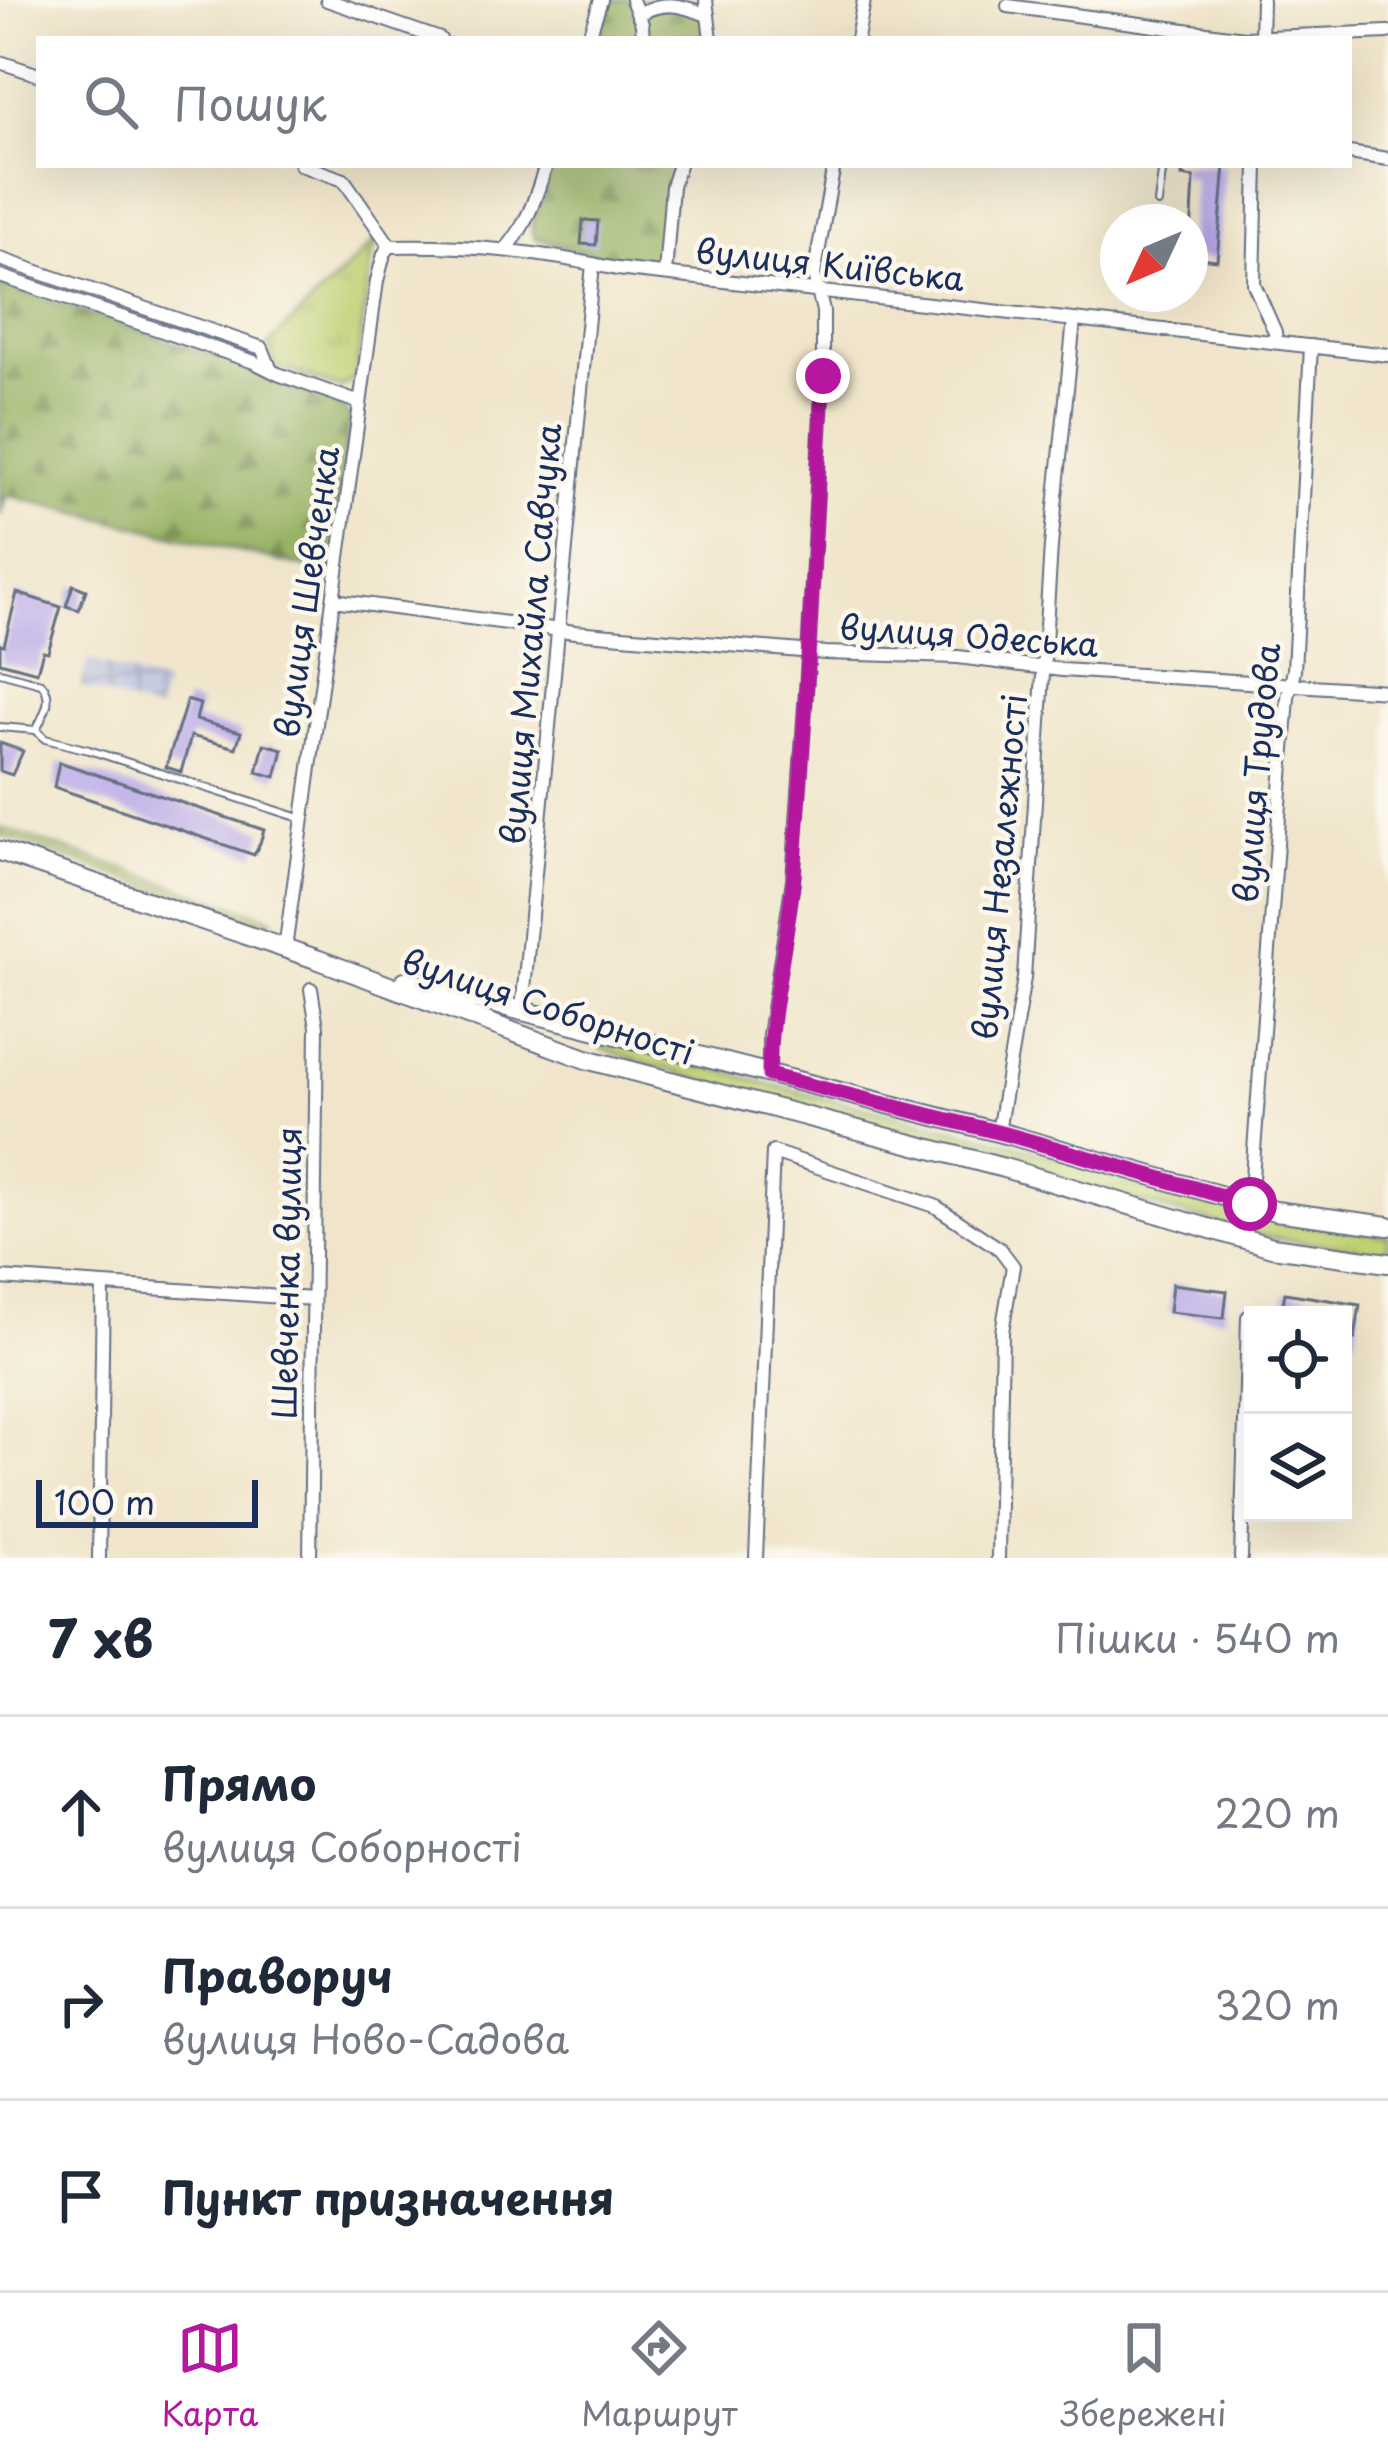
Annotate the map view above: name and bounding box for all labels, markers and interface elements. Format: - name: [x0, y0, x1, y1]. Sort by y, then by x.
- search box: [36, 36, 1352, 168]
- text: Пошук: [174, 68, 327, 136]
- icon: search: [78, 69, 144, 135]
- north arrow: [1100, 204, 1208, 312]
- street label: вулиця Київська: [693, 224, 967, 302]
- route end: [796, 349, 850, 403]
- street label: вулиця Михайла Савчука: [486, 421, 572, 847]
- street label: вулиця Шевченка: [260, 442, 350, 741]
- street label: вулиця Одеська: [838, 600, 1101, 668]
- street label: вулиця Трудова: [1219, 640, 1291, 905]
- street label: вулиця Незалежності: [958, 692, 1038, 1042]
- street label: вулиця Соборності: [396, 934, 701, 1076]
- street label: Шевченка вулиця: [257, 1127, 313, 1419]
- route start: [1223, 1177, 1277, 1231]
- map controls: [1244, 1306, 1352, 1522]
- button: locate: [1244, 1306, 1352, 1414]
- button: layers: [1244, 1414, 1352, 1522]
- scale bar: [36, 1474, 258, 1527]
- text: 100 m: [54, 1476, 155, 1526]
- text: 7 хв: [48, 1598, 153, 1675]
- text: Пішки · 540 m: [1055, 1607, 1340, 1666]
- text: Прямо: [162, 1748, 316, 1816]
- icon: ahead: [48, 1779, 114, 1845]
- text: 220 m: [1215, 1782, 1340, 1841]
- text: вулиця Соборності: [162, 1816, 522, 1875]
- text: Праворуч: [162, 1940, 393, 2008]
- icon: right: [48, 1971, 114, 2037]
- text: 320 m: [1215, 1974, 1340, 2033]
- text: вулиця Ново-Садова: [162, 2008, 569, 2067]
- text: Пункт призначення: [162, 2162, 614, 2230]
- icon: arrive: [48, 2163, 114, 2229]
- tab: Карта: [161, 2315, 258, 2437]
- tab: Маршрут: [581, 2315, 738, 2437]
- tab: Збережені: [1061, 2315, 1227, 2437]

